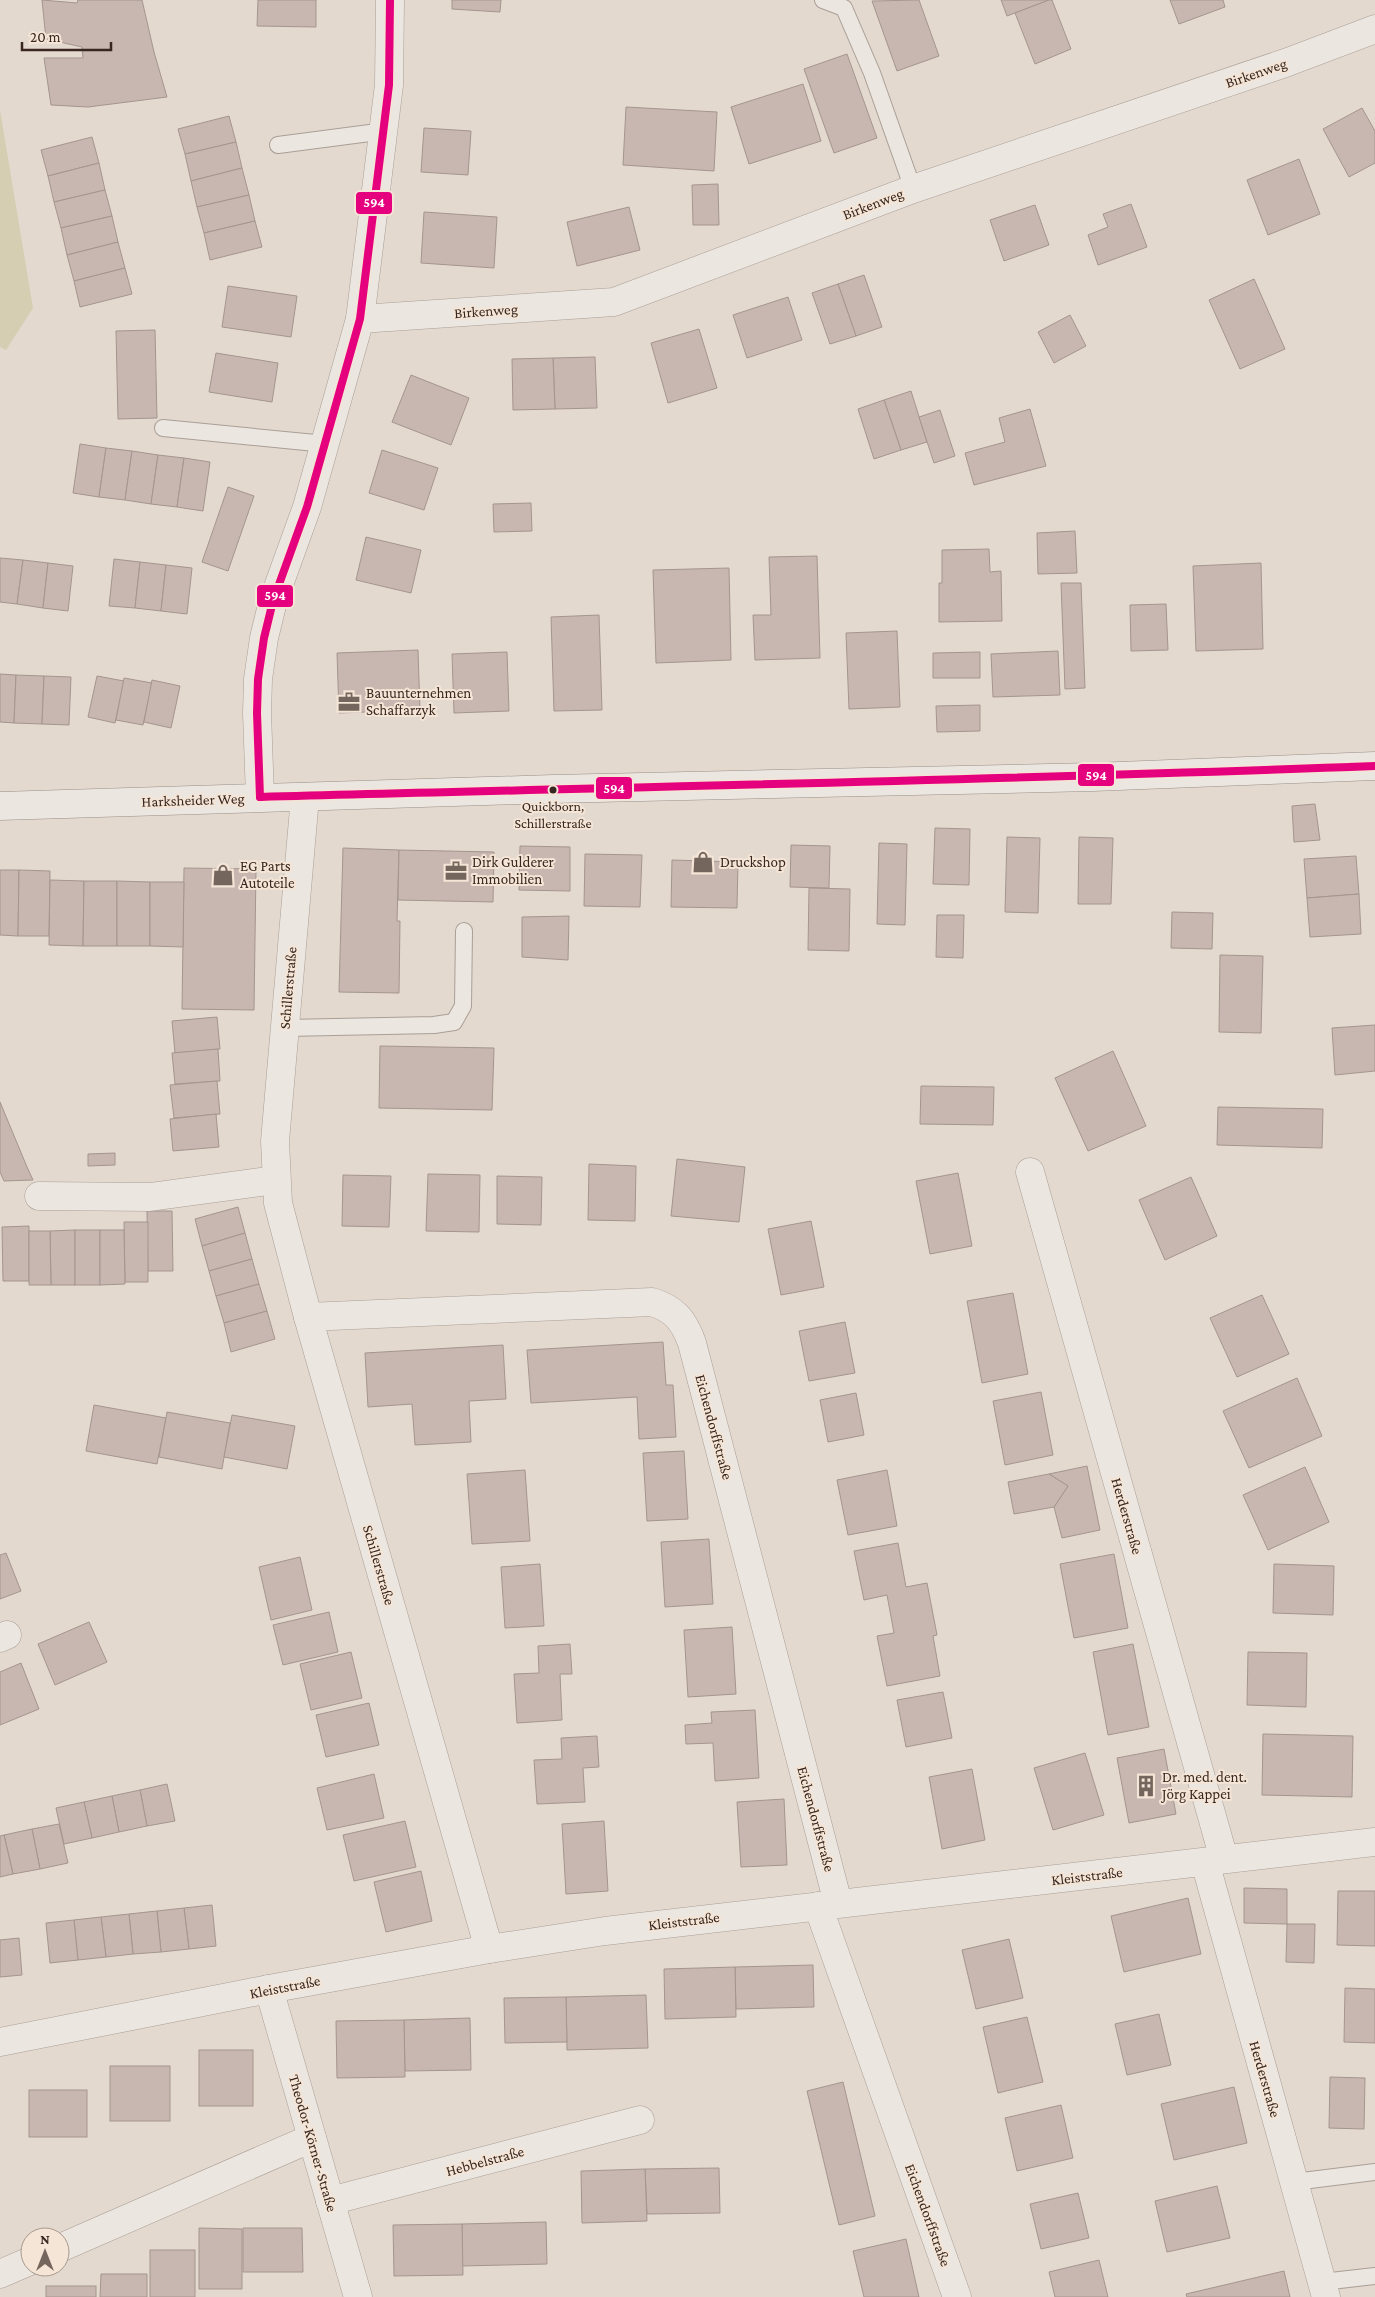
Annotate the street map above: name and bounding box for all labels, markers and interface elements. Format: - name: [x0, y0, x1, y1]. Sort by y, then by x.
- scale bar: [22, 20, 111, 52]
- text: 20 m: [30, 29, 61, 45]
- street label: Birkenweg: [1223, 55, 1289, 92]
- street label: Birkenweg: [840, 185, 906, 224]
- line badge: 594: [355, 191, 393, 215]
- text: 594: [363, 194, 385, 210]
- street label: Birkenweg: [454, 301, 518, 322]
- line badge: 594: [256, 584, 294, 608]
- text: 594: [264, 587, 286, 603]
- place label: Bauunternehmen Schaffarzyk: [366, 685, 471, 719]
- office icon: Bauunternehmen Schaffarzyk: [336, 689, 362, 715]
- line badge: 594: [1077, 763, 1115, 787]
- text: 594: [1085, 767, 1107, 783]
- line badge: 594: [595, 776, 633, 800]
- text: 594: [603, 780, 625, 796]
- marker: Quickborn, Schillerstraße: [548, 785, 558, 795]
- street label: Harksheider Weg: [141, 790, 245, 811]
- place label: Quickborn, Schillerstraße: [514, 798, 592, 831]
- shop icon: Druckshop: [690, 849, 716, 875]
- place label: Dirk Gulderer Immobilien: [472, 854, 555, 887]
- place label: Druckshop: [720, 854, 786, 871]
- place label: EG Parts Autoteile: [240, 858, 295, 891]
- office icon: Dirk Gulderer Immobilien: [443, 858, 469, 884]
- shop icon: EG Parts Autoteile: [210, 862, 236, 888]
- street label: Schillerstraße: [276, 946, 300, 1030]
- street label: Eichendorffstraße: [692, 1373, 736, 1482]
- street label: Herderstraße: [1108, 1476, 1146, 1557]
- street label: Schillerstraße: [360, 1523, 398, 1607]
- street label: Eichendorffstraße: [794, 1765, 838, 1874]
- place label: Dr. med. dent. Jörg Kappei: [1160, 1769, 1247, 1803]
- building icon: Dr. med. dent. Jörg Kappei: [1133, 1773, 1159, 1799]
- street label: Kleiststraße: [1051, 1864, 1124, 1888]
- street label: Kleiststraße: [648, 1909, 721, 1933]
- street label: Kleiststraße: [248, 1972, 322, 2002]
- street label: Herderstraße: [1246, 2039, 1284, 2120]
- street label: Theodor-Körner-Straße: [286, 2073, 340, 2214]
- street label: Hebbelstraße: [444, 2143, 526, 2179]
- street label: Eichendorffstraße: [902, 2161, 954, 2269]
- north arrow: [20, 2227, 70, 2277]
- text: N: [40, 2231, 50, 2247]

